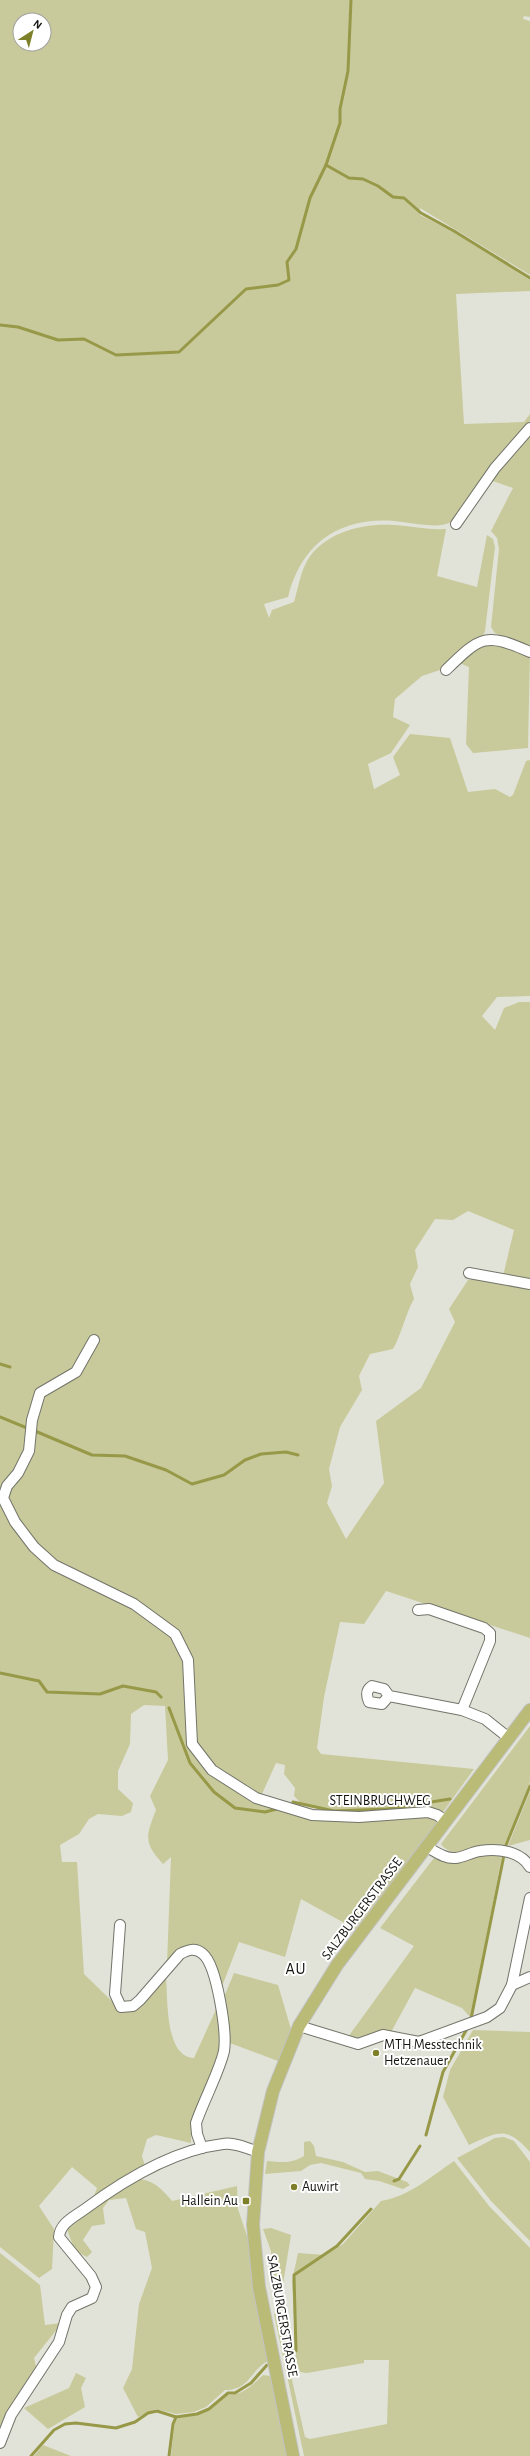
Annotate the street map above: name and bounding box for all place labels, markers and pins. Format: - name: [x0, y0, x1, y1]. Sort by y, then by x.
- place label: MTH Messtechnik Hetzenauer: [384, 2038, 482, 2068]
- marker: MTH Messtechnik Hetzenauer: [371, 2048, 381, 2058]
- place label: Auwirt: [302, 2180, 339, 2194]
- marker: Auwirt: [289, 2182, 299, 2192]
- place label: Hallein Au: [181, 2194, 238, 2208]
- marker: Hallein Au: [241, 2196, 251, 2206]

